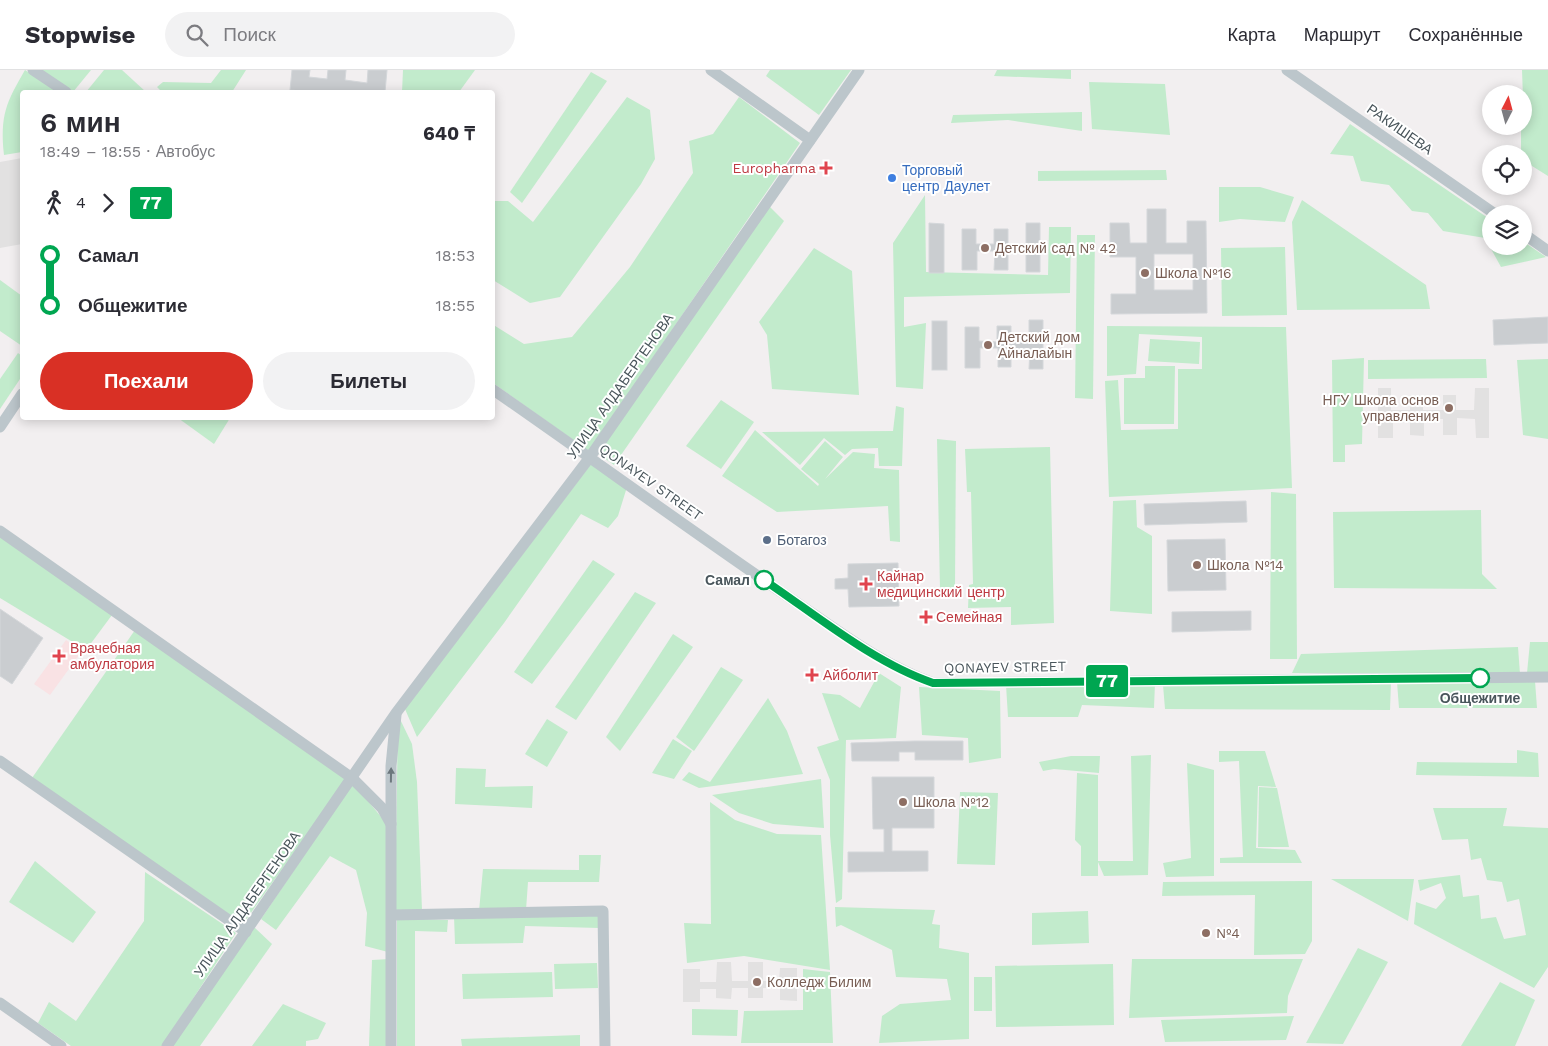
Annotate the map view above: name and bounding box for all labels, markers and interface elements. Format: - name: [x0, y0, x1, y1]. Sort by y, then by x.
- search box: [165, 12, 515, 57]
- text: Stopwise: [25, 21, 135, 49]
- icon: search: [183, 21, 211, 49]
- text: Поиск: [223, 23, 276, 46]
- text: Карта: [1228, 24, 1276, 45]
- text: Маршрут: [1304, 24, 1380, 45]
- text: Сохранённые: [1408, 24, 1523, 45]
- north arrow: [1482, 85, 1532, 135]
- map controls: [1482, 85, 1532, 255]
- street label: РАКИШЕВА: [1364, 101, 1436, 158]
- text: 6 мин: [40, 106, 121, 139]
- text: 640 ₸: [423, 122, 475, 145]
- text: 18:49 – 18:55 · Автобус: [40, 142, 215, 161]
- button: locate: [1482, 145, 1532, 195]
- place label: Europharma: [732, 160, 816, 176]
- marker: Europharma: [820, 162, 832, 174]
- place label: Торговый центр Даулет: [902, 162, 991, 194]
- marker: Торговый центр Даулет: [886, 172, 898, 184]
- icon: walk: [40, 189, 68, 217]
- icon: forward: [94, 189, 122, 217]
- text: 77: [140, 192, 162, 213]
- text: 4: [76, 193, 86, 212]
- button: layers: [1482, 205, 1532, 255]
- place label: Детский сад № 42: [995, 240, 1116, 256]
- marker: Детский сад № 42: [979, 242, 991, 254]
- text: Самал: [78, 244, 139, 267]
- text: 18:53: [436, 246, 475, 265]
- place label: Школа №16: [1155, 265, 1232, 281]
- marker: Школа №16: [1139, 267, 1151, 279]
- text: Общежитие: [78, 294, 188, 317]
- text: 18:55: [436, 296, 475, 315]
- street label: УЛИЦА АЛДАБЕРГЕНОВА: [564, 310, 677, 462]
- place label: Детский дом Айналайын: [998, 329, 1080, 361]
- marker: Детский дом Айналайын: [982, 339, 994, 351]
- button: Поехали: [40, 352, 253, 410]
- button: Билеты: [263, 352, 475, 410]
- place label: НГУ Школа основ управления: [1323, 392, 1439, 424]
- marker: НГУ Школа основ управления: [1443, 402, 1455, 414]
- street label: QONAYEV STREET: [596, 440, 706, 524]
- place label: Ботагоз: [777, 532, 827, 548]
- marker: Ботагоз: [761, 534, 773, 546]
- place label: Школа №14: [1207, 557, 1284, 573]
- marker: Школа №14: [1191, 559, 1203, 571]
- place label: Кайнар медицинский центр: [877, 568, 1005, 600]
- marker: Самал: [754, 570, 774, 590]
- place label: Самал: [705, 572, 750, 588]
- marker: Кайнар медицинский центр: [859, 577, 873, 591]
- place label: Семейная: [936, 609, 1002, 625]
- marker: Семейная: [920, 611, 932, 623]
- place label: Врачебная амбулатория: [70, 640, 155, 672]
- marker: Врачебная амбулатория: [52, 649, 66, 663]
- street label: QONAYEV STREET: [944, 658, 1067, 676]
- line badge: 77: [1084, 665, 1130, 697]
- place label: Айболит: [823, 667, 879, 683]
- marker: Айболит: [805, 668, 819, 682]
- marker: Общежитие: [1470, 668, 1490, 688]
- text: 77: [1096, 670, 1118, 691]
- place label: Общежитие: [1440, 690, 1521, 706]
- one-way arrow: [387, 767, 395, 783]
- place label: Школа №12: [913, 794, 989, 810]
- marker: Школа №12: [897, 796, 909, 808]
- street label: УЛИЦА АЛДАБЕРГЕНОВА: [191, 828, 304, 980]
- place label: №4: [1216, 925, 1240, 941]
- marker: №4: [1200, 927, 1212, 939]
- place label: Колледж Билим: [767, 974, 871, 990]
- marker: Колледж Билим: [751, 976, 763, 988]

